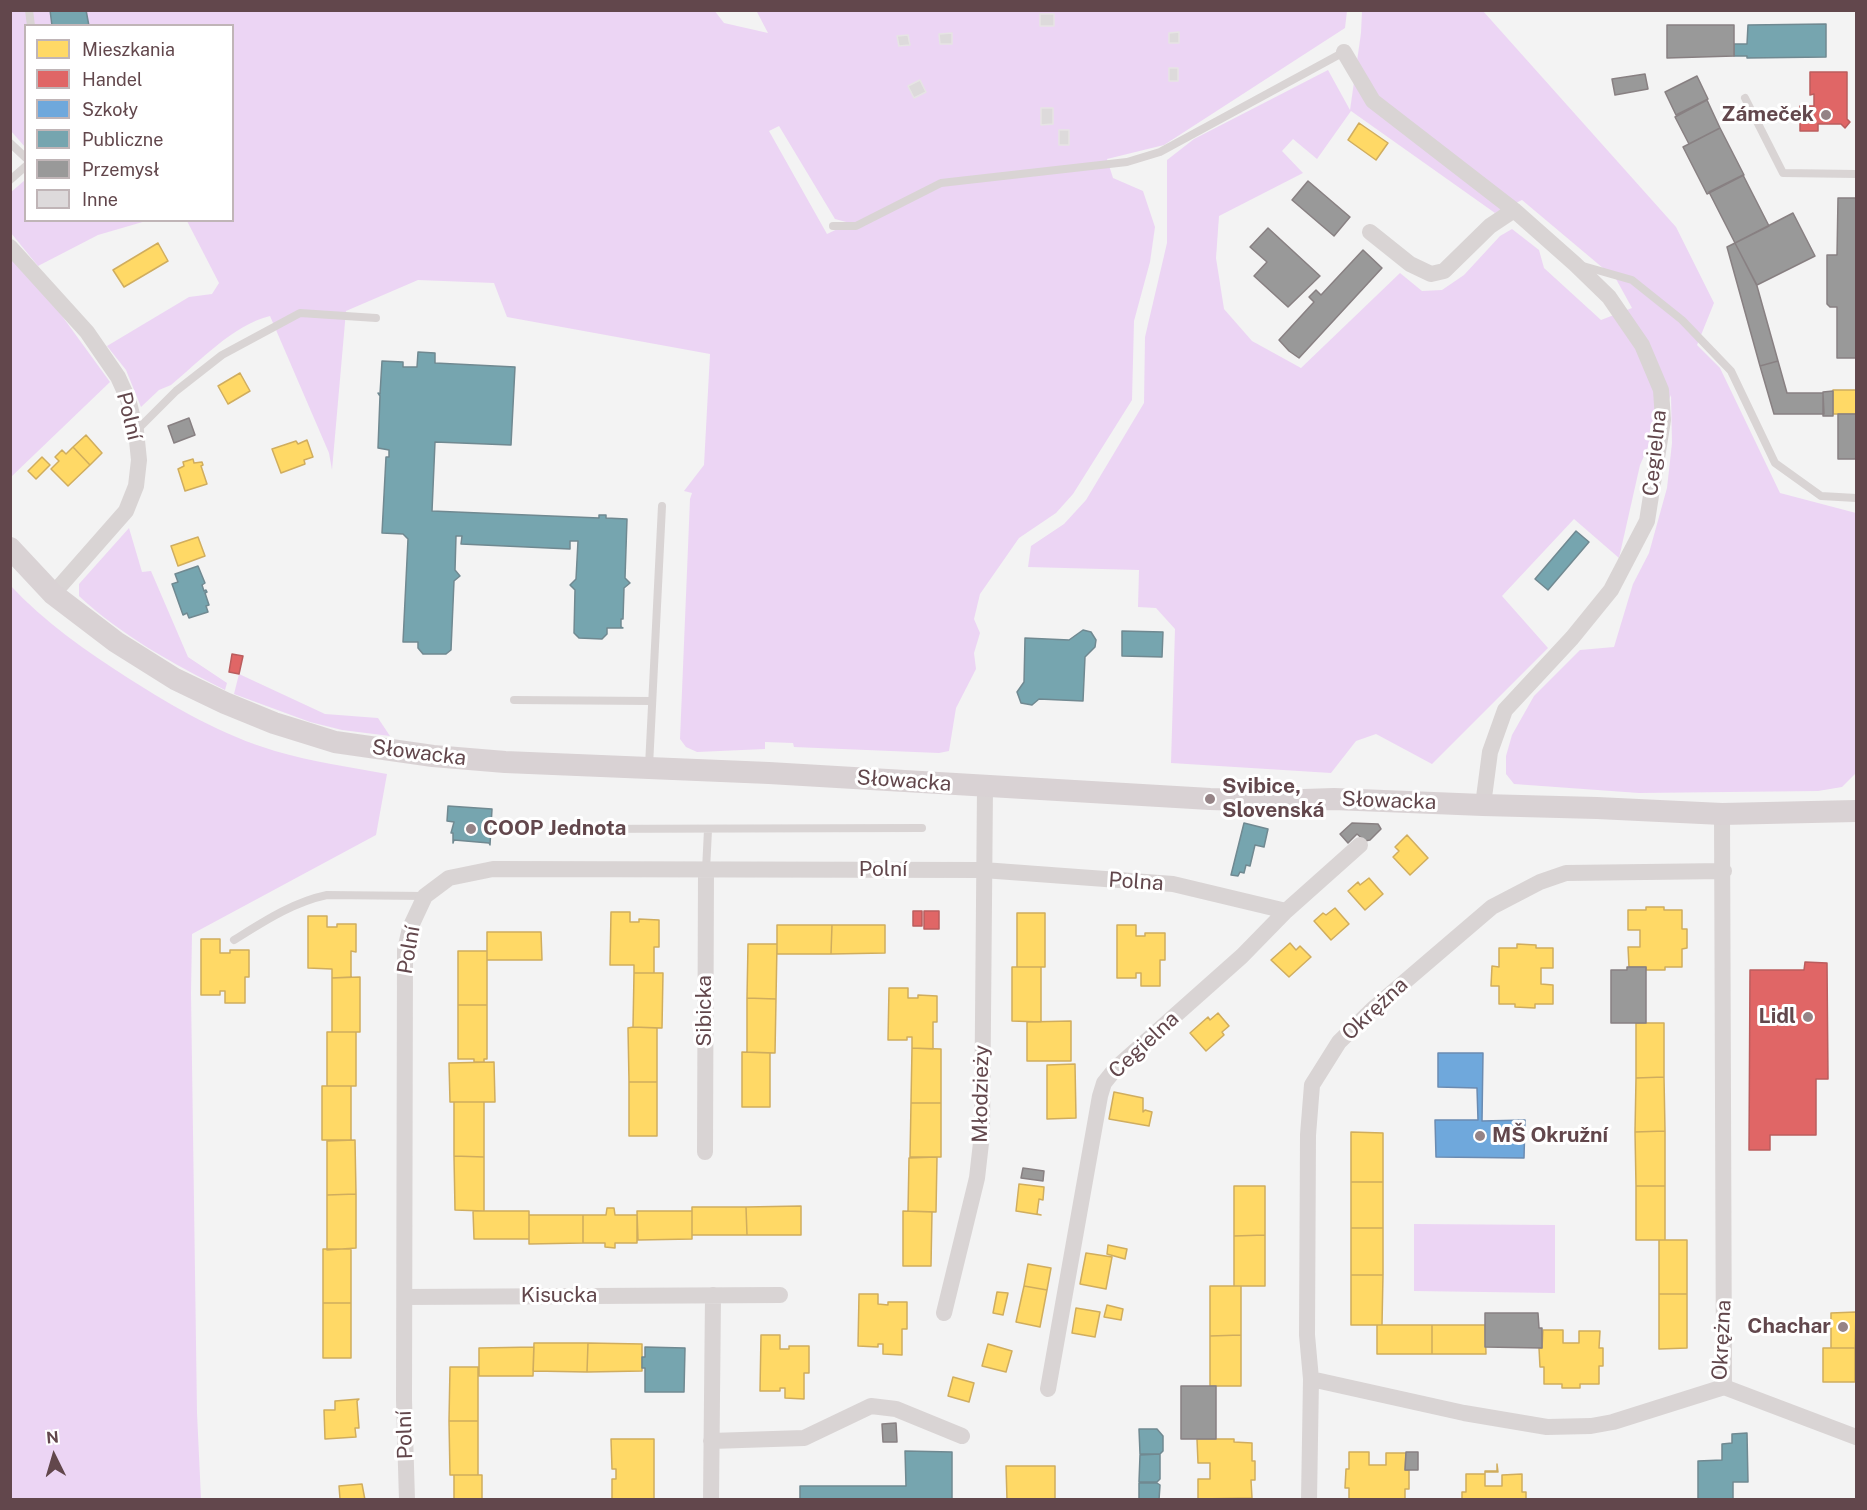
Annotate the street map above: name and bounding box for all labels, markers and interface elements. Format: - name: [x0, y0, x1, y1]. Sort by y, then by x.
- legend: [24, 24, 234, 222]
- text: Mieszkania: [82, 39, 175, 60]
- text: Handel: [82, 69, 142, 90]
- text: Szkoły: [82, 99, 138, 120]
- place label: Zámeček: [1721, 102, 1814, 128]
- marker: Zámeček: [1819, 108, 1833, 122]
- text: Publiczne: [82, 129, 163, 150]
- text: Przemysł: [82, 159, 160, 180]
- text: Inne: [82, 189, 118, 210]
- street label: Polní: [111, 389, 147, 443]
- street label: Cegielna: [1638, 409, 1672, 497]
- street label: Słowacka: [370, 735, 468, 771]
- street label: Słowacka: [856, 765, 952, 797]
- place label: Svibice, Slovenská: [1222, 774, 1324, 824]
- street label: Słowacka: [1341, 787, 1437, 815]
- marker: Svibice, Slovenská: [1203, 792, 1217, 806]
- place label: COOP Jednota: [483, 816, 627, 842]
- marker: COOP Jednota: [464, 822, 478, 836]
- street label: Polní: [859, 857, 907, 883]
- street label: Polna: [1108, 868, 1164, 896]
- street label: Polní: [392, 924, 426, 976]
- street label: Okrężna: [1337, 972, 1413, 1046]
- street label: Sibicka: [692, 975, 718, 1047]
- place label: Lidl: [1759, 1004, 1796, 1030]
- street label: Cegielna: [1104, 1006, 1184, 1084]
- marker: Lidl: [1801, 1010, 1815, 1024]
- street label: Młodzieży: [968, 1045, 994, 1143]
- place label: MŠ Okružní: [1492, 1123, 1608, 1149]
- marker: MŠ Okružní: [1473, 1129, 1487, 1143]
- street label: Kisucka: [521, 1283, 597, 1309]
- street label: Okrężna: [1707, 1299, 1737, 1381]
- place label: Chachar: [1747, 1314, 1831, 1340]
- marker: Chachar: [1836, 1320, 1850, 1334]
- street label: Polní: [392, 1410, 418, 1460]
- north arrow: [24, 1426, 84, 1486]
- text: N: [45, 1428, 59, 1448]

